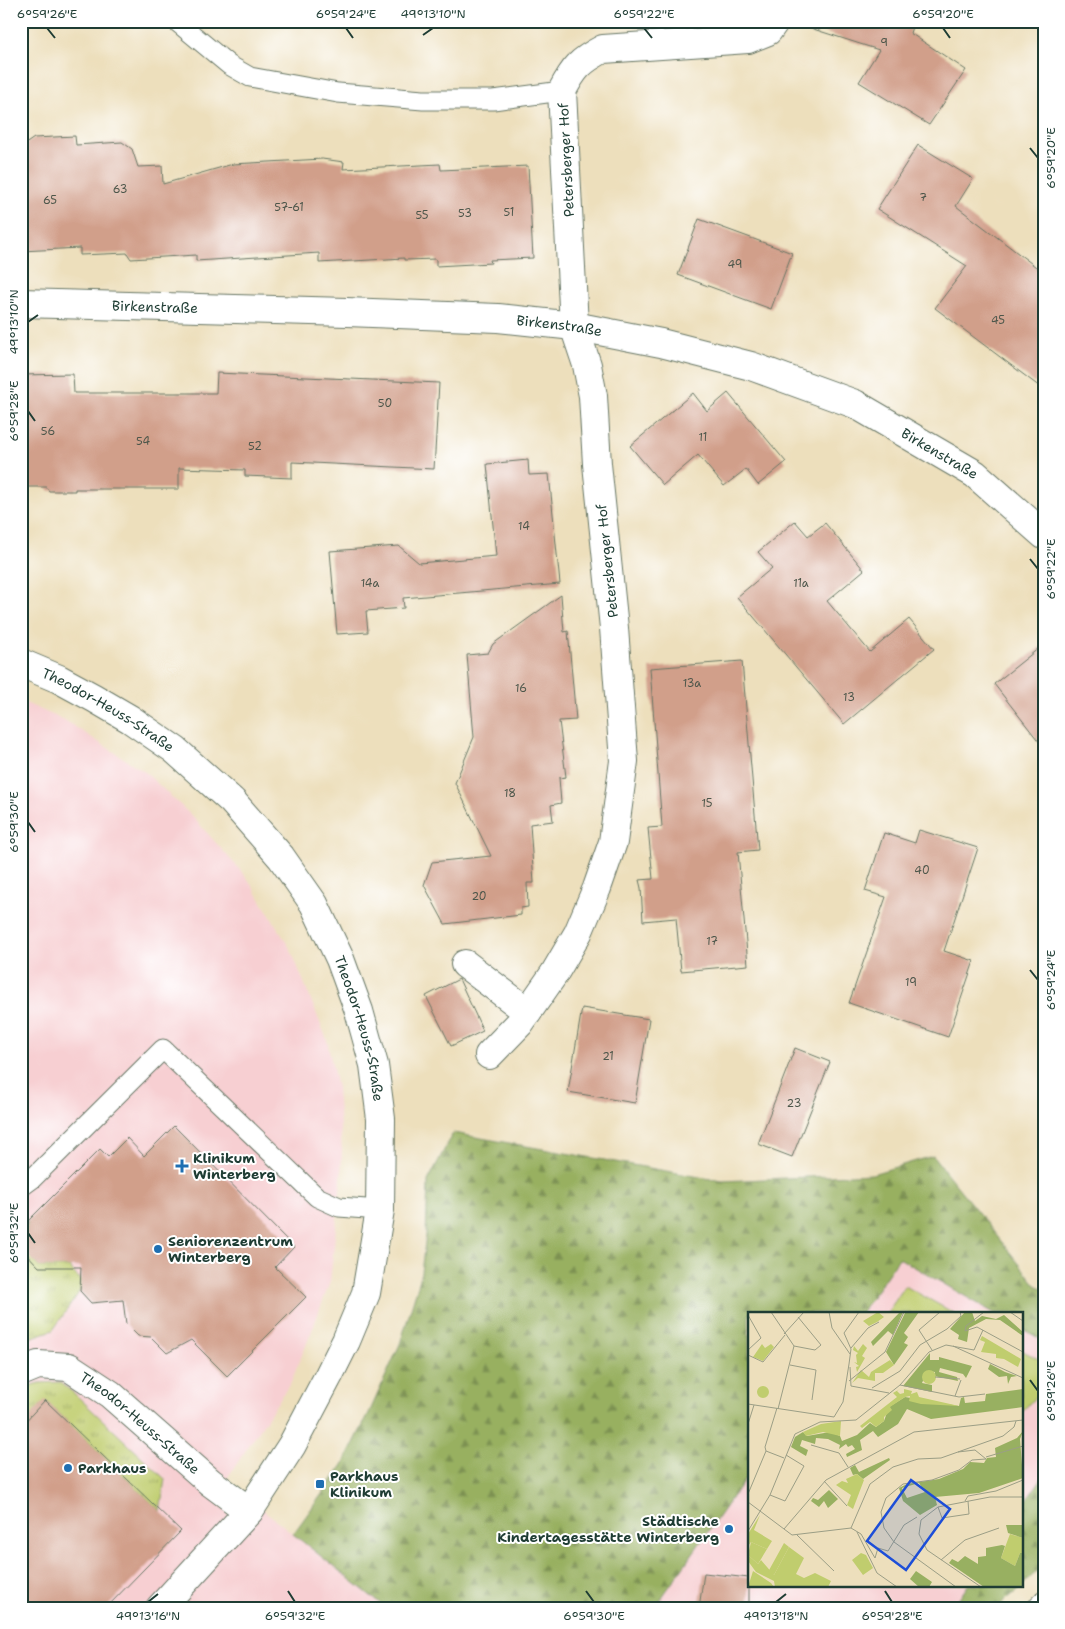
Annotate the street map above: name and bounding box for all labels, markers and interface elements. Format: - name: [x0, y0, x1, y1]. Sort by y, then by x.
- text: 6°59'26"E: [17, 6, 77, 22]
- text: 6°59'24"E: [316, 6, 376, 22]
- text: 49°13'10"N: [400, 6, 466, 22]
- text: 6°59'22"E: [614, 6, 674, 22]
- text: 6°59'20"E: [912, 6, 974, 22]
- house number: 9: [880, 35, 888, 50]
- street label: Petersberger Hof: [554, 101, 578, 218]
- text: 6°59'20"E: [1043, 127, 1059, 189]
- house number: 63: [113, 182, 127, 197]
- house number: 7: [919, 190, 927, 205]
- house number: 65: [43, 193, 57, 208]
- house number: 57-61: [274, 200, 304, 215]
- house number: 51: [504, 205, 514, 220]
- house number: 53: [458, 206, 472, 221]
- house number: 55: [415, 208, 429, 223]
- house number: 49: [728, 257, 742, 272]
- text: 49°13'10"N: [6, 289, 22, 355]
- street label: Birkenstraße: [112, 297, 198, 317]
- street label: Birkenstraße: [516, 311, 604, 340]
- house number: 45: [991, 313, 1005, 328]
- text: 6°59'28"E: [6, 380, 22, 442]
- house number: 50: [378, 396, 392, 411]
- house number: 56: [41, 424, 55, 439]
- street label: Birkenstraße: [898, 424, 982, 483]
- house number: 11: [699, 430, 707, 445]
- house number: 54: [136, 434, 150, 449]
- house number: 52: [248, 439, 262, 454]
- street label: Petersberger Hof: [592, 502, 622, 619]
- house number: 14: [518, 519, 530, 534]
- text: 6°59'22"E: [1043, 539, 1059, 599]
- house number: 14a: [361, 576, 379, 591]
- house number: 11a: [793, 576, 809, 591]
- street label: Theodor-Heuss-Straße: [39, 664, 178, 756]
- house number: 13a: [683, 676, 701, 691]
- house number: 16: [515, 681, 527, 696]
- house number: 13: [843, 690, 855, 705]
- house number: 18: [504, 786, 516, 801]
- text: 6°59'30"E: [6, 791, 22, 853]
- house number: 15: [701, 796, 713, 811]
- house number: 40: [914, 863, 930, 878]
- house number: 20: [471, 889, 487, 904]
- house number: 17: [706, 934, 718, 949]
- text: 6°59'24"E: [1043, 950, 1059, 1010]
- street label: Theodor-Heuss-Straße: [331, 953, 388, 1102]
- house number: 19: [905, 975, 917, 990]
- house number: 21: [602, 1049, 614, 1064]
- house number: 23: [787, 1096, 801, 1111]
- place label: Klinikum Winterberg: [193, 1149, 276, 1183]
- marker: Klinikum Winterberg: [175, 1159, 189, 1173]
- text: 6°59'32"E: [6, 1203, 22, 1263]
- place label: Seniorenzentrum Winterberg: [168, 1232, 293, 1266]
- marker: Seniorenzentrum Winterberg: [152, 1243, 164, 1255]
- inset map: [748, 1312, 1022, 1586]
- text: 6°59'26"E: [1043, 1361, 1059, 1421]
- street label: Theodor-Heuss-Straße: [77, 1368, 204, 1478]
- place label: Parkhaus: [78, 1459, 147, 1477]
- marker: Parkhaus: [62, 1462, 74, 1474]
- place label: Parkhaus Klinikum: [330, 1467, 399, 1501]
- marker: Parkhaus Klinikum: [314, 1478, 326, 1490]
- place label: Städtische Kindertagesstätte Winterberg: [497, 1512, 719, 1546]
- marker: Städtische Kindertagesstätte Winterberg: [723, 1523, 735, 1535]
- text: 49°13'16"N: [116, 1608, 180, 1624]
- text: 6°59'32"E: [265, 1608, 325, 1624]
- text: 6°59'30"E: [563, 1608, 625, 1624]
- text: 49°13'18"N: [743, 1608, 809, 1624]
- text: 6°59'28"E: [861, 1608, 923, 1624]

